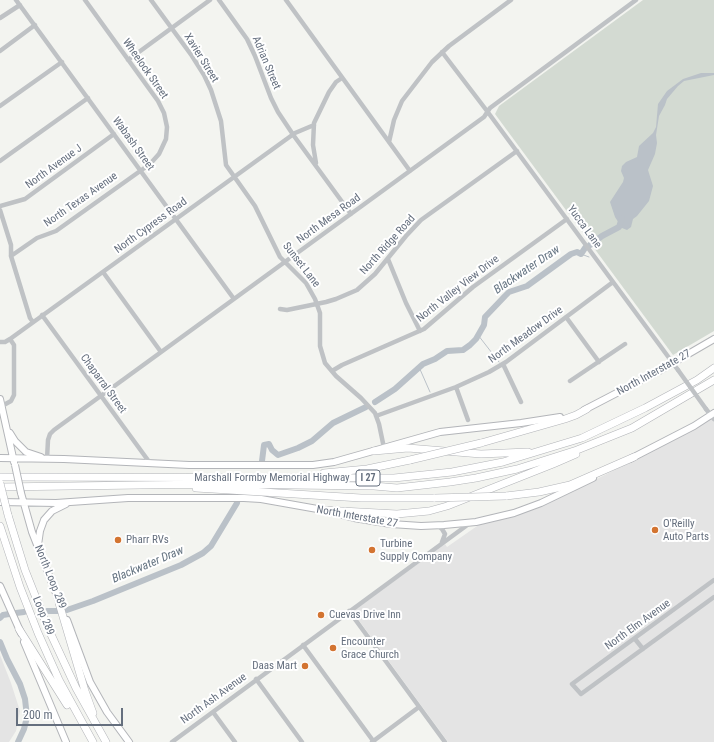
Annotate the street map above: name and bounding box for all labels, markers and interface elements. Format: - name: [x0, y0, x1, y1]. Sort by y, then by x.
- street label: Xavier Street: [181, 31, 221, 85]
- street label: Adrian Street: [249, 34, 283, 92]
- street label: Wheelock Street: [119, 36, 171, 102]
- street label: Wabash Street: [109, 115, 157, 173]
- street label: North Avenue J: [23, 142, 85, 192]
- street label: North Texas Avenue: [42, 170, 120, 230]
- street label: North Mesa Road: [295, 191, 363, 247]
- street label: North Cypress Road: [112, 195, 190, 257]
- street label: Yucca Lane: [564, 203, 604, 251]
- street label: North Ridge Road: [358, 212, 418, 278]
- street label: Sunset Lane: [279, 240, 323, 290]
- water label: Blackwater Draw: [491, 243, 563, 297]
- street label: North Valley View Drive: [414, 253, 502, 325]
- street label: North Meadow Drive: [486, 304, 566, 366]
- street label: North Interstate 27: [615, 347, 693, 399]
- street label: Chaparral Street: [77, 352, 129, 416]
- road number: I 27: [356, 470, 380, 486]
- street label: Marshall Formby Memorial Highway: [194, 471, 350, 485]
- street label: North Interstate 27: [315, 503, 399, 531]
- place label: O'Reilly Auto Parts: [663, 517, 709, 543]
- marker: O'Reilly Auto Parts: [650, 525, 660, 535]
- place label: Pharr RVs: [126, 533, 169, 547]
- marker: Pharr RVs: [113, 535, 123, 545]
- place label: Turbine Supply Company: [380, 537, 452, 563]
- street label: North Loop 289: [31, 543, 69, 611]
- water label: Blackwater Draw: [110, 543, 186, 587]
- marker: Turbine Supply Company: [367, 545, 377, 555]
- street label: Loop 289: [29, 595, 57, 637]
- street label: North Elm Avenue: [603, 597, 673, 653]
- place label: Cuevas Drive Inn: [329, 608, 401, 622]
- marker: Cuevas Drive Inn: [316, 610, 326, 620]
- place label: Encounter Grace Church: [341, 635, 399, 661]
- marker: Encounter Grace Church: [328, 643, 338, 653]
- place label: Daas Mart: [252, 659, 297, 673]
- marker: Daas Mart: [300, 661, 310, 671]
- street label: North Ash Avenue: [179, 671, 249, 727]
- scale bar: [18, 700, 125, 726]
- text: 200 m: [23, 708, 53, 722]

